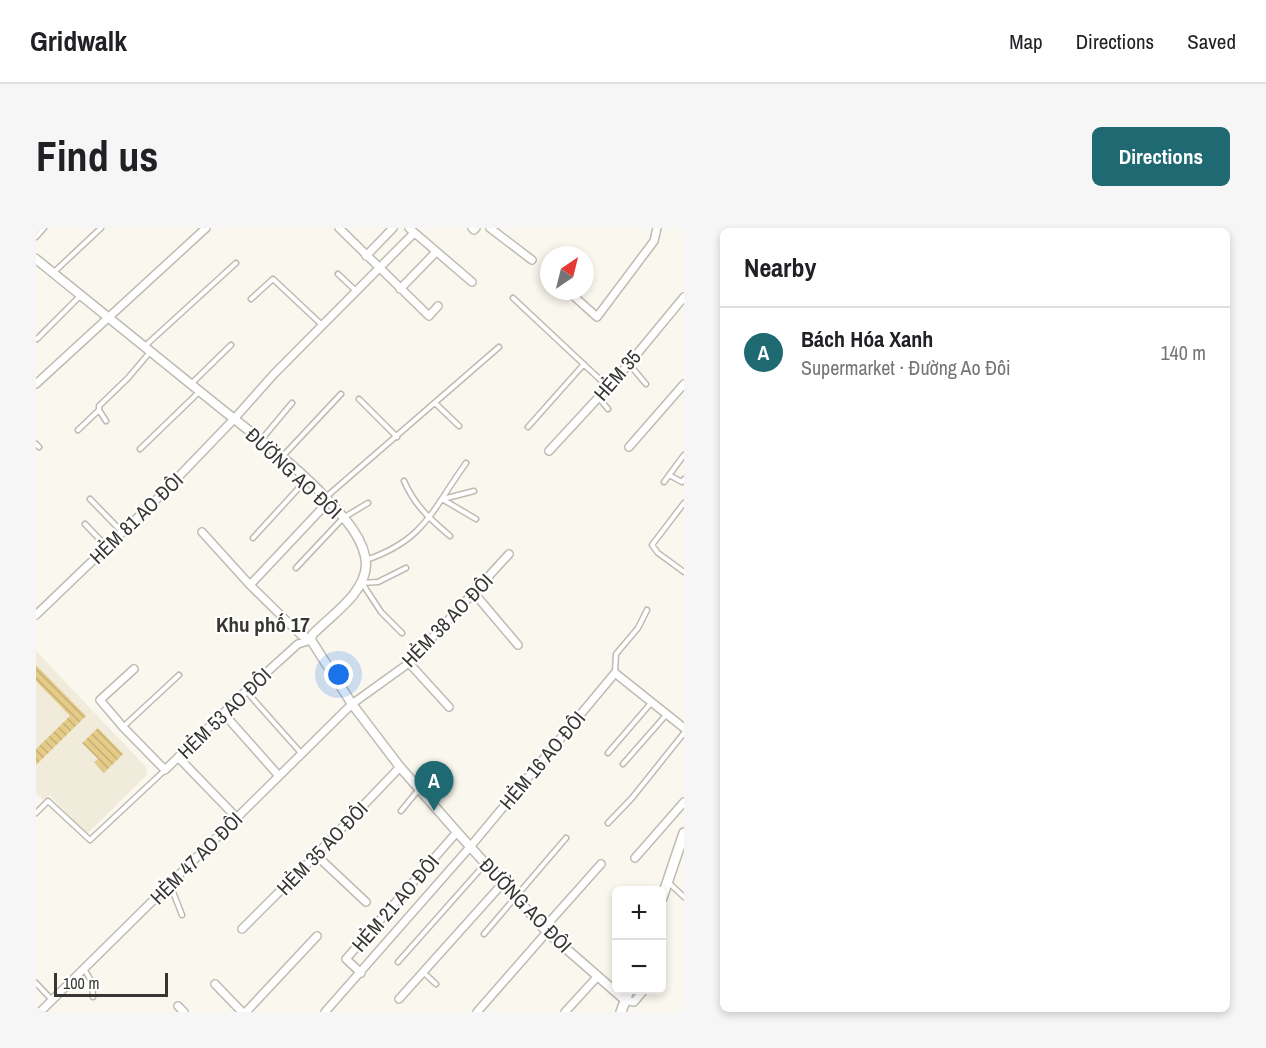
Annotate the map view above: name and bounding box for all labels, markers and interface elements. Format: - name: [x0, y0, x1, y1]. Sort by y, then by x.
- text: Gridwalk: [30, 22, 127, 60]
- text: Map: [1009, 27, 1043, 56]
- text: Directions: [1076, 27, 1154, 56]
- text: Saved: [1187, 27, 1236, 56]
- button: Directions: [1092, 127, 1230, 186]
- text: Find us: [36, 128, 158, 184]
- north arrow: [540, 246, 594, 300]
- text: Nearby: [744, 250, 816, 285]
- text: Bách Hóa Xanh: [801, 324, 933, 354]
- text: A: [758, 339, 769, 366]
- text: 140 m: [1160, 339, 1206, 366]
- street label: HẺM 35: [587, 344, 647, 406]
- text: Supermarket · Đường Ao Đôi: [801, 354, 1011, 381]
- street label: ĐƯỜNG AO ĐÔI: [240, 421, 348, 525]
- street label: HẺM 81 AO ĐÔI: [83, 466, 189, 570]
- street label: HẺM 38 AO ĐÔI: [395, 567, 499, 673]
- district label: Khu phố 17: [216, 610, 310, 639]
- your location: [324, 660, 353, 689]
- street label: HẺM 53 AO ĐÔI: [171, 661, 277, 765]
- street label: HẺM 16 AO ĐÔI: [493, 705, 591, 815]
- pin: A: [414, 762, 454, 811]
- street label: HẺM 35 AO ĐÔI: [270, 795, 374, 901]
- street label: HẺM 47 AO ĐÔI: [144, 806, 248, 910]
- street label: HẺM 21 AO ĐÔI: [345, 849, 445, 957]
- street label: ĐƯỜNG AO ĐÔI: [474, 852, 578, 958]
- map controls: [612, 886, 666, 994]
- button: +: [612, 886, 666, 940]
- button: −: [612, 940, 666, 994]
- scale bar: [54, 970, 168, 998]
- text: 100 m: [63, 972, 99, 994]

